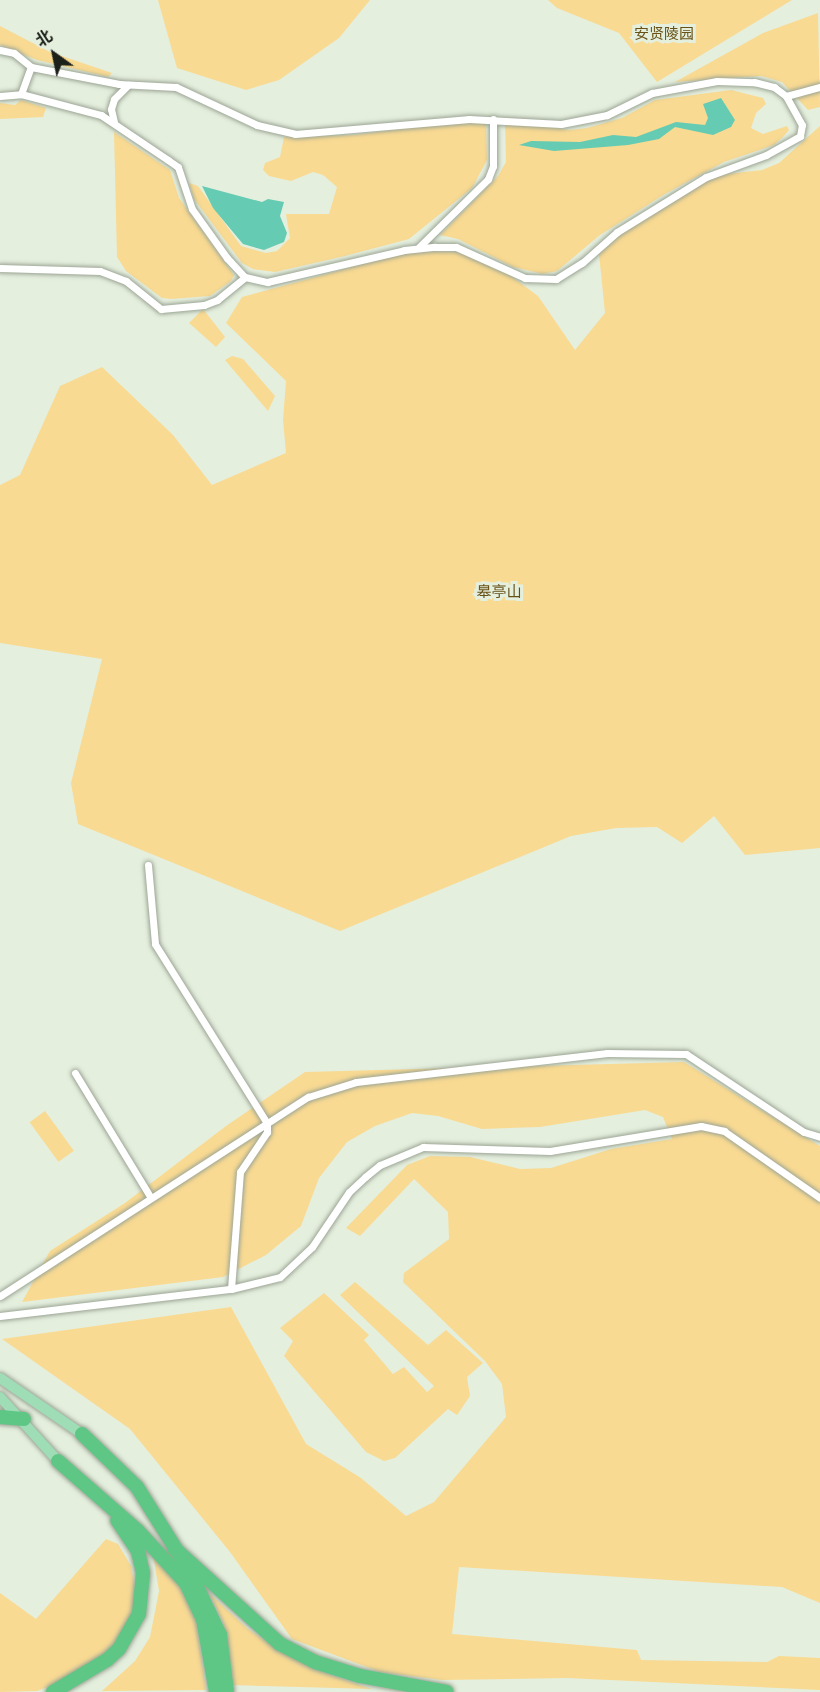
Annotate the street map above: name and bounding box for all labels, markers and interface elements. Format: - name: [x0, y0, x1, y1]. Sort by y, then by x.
- north arrow: [24, 24, 84, 84]
- text: 北: [32, 26, 56, 52]
- park label: 安贤陵园: [634, 26, 694, 44]
- park label: 皋亭山: [477, 584, 521, 602]

